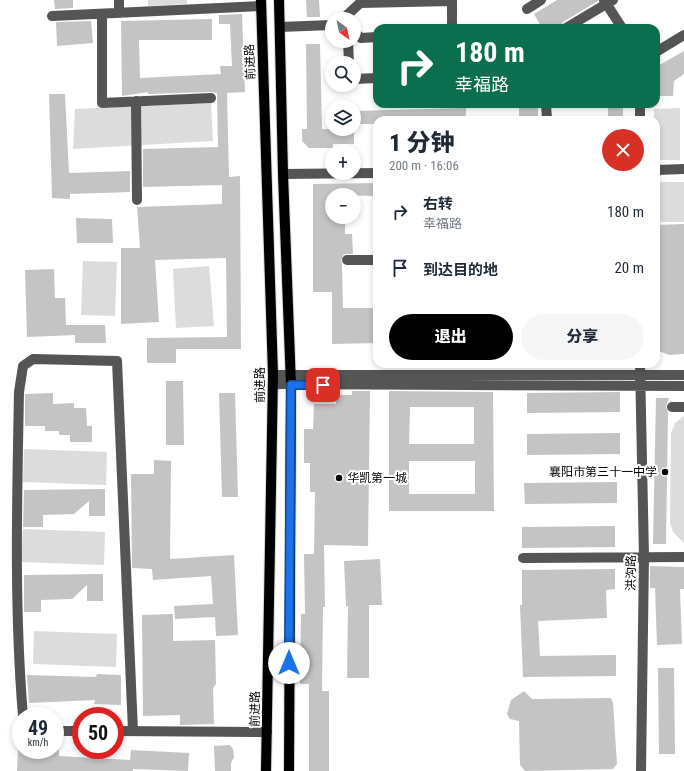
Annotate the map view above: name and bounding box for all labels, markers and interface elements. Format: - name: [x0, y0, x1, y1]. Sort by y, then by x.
- north arrow: [325, 12, 361, 48]
- map controls: [325, 12, 361, 224]
- text: 180 m: [455, 36, 525, 69]
- icon: right: [389, 40, 441, 92]
- street label: 前进路: [242, 44, 258, 80]
- button: search: [325, 56, 361, 92]
- text: 幸福路: [455, 74, 509, 95]
- button: layers: [325, 100, 361, 136]
- text: 1 分钟: [389, 129, 455, 157]
- button: close: [602, 129, 644, 171]
- button: +: [325, 144, 361, 180]
- text: 200 m · 16:06: [389, 158, 459, 173]
- button: −: [325, 188, 361, 224]
- text: 右转: [423, 195, 453, 213]
- icon: right: [389, 201, 411, 223]
- text: 180 m: [607, 203, 644, 221]
- text: 幸福路: [423, 216, 462, 231]
- icon: arrive: [389, 257, 411, 279]
- text: 20 m: [614, 259, 644, 277]
- text: 到达目的地: [423, 261, 498, 279]
- button: 退出: [389, 314, 513, 360]
- button: 分享: [521, 314, 644, 360]
- street label: 前进路: [253, 367, 267, 403]
- pin: [306, 368, 340, 402]
- icon: arrive: [312, 374, 334, 396]
- place label: 襄阳市第三十一中学: [549, 465, 657, 479]
- marker: 襄阳市第三十一中学: [660, 467, 670, 477]
- place label: 华凯第一城: [347, 471, 407, 485]
- marker: 华凯第一城: [334, 473, 344, 483]
- street label: 洪沟路: [624, 555, 638, 591]
- position arrow: [268, 642, 310, 684]
- street label: 前进路: [248, 691, 262, 727]
- speed limit sign: 50: [72, 707, 124, 759]
- text: 49: [28, 716, 48, 740]
- text: km/h: [28, 737, 48, 748]

